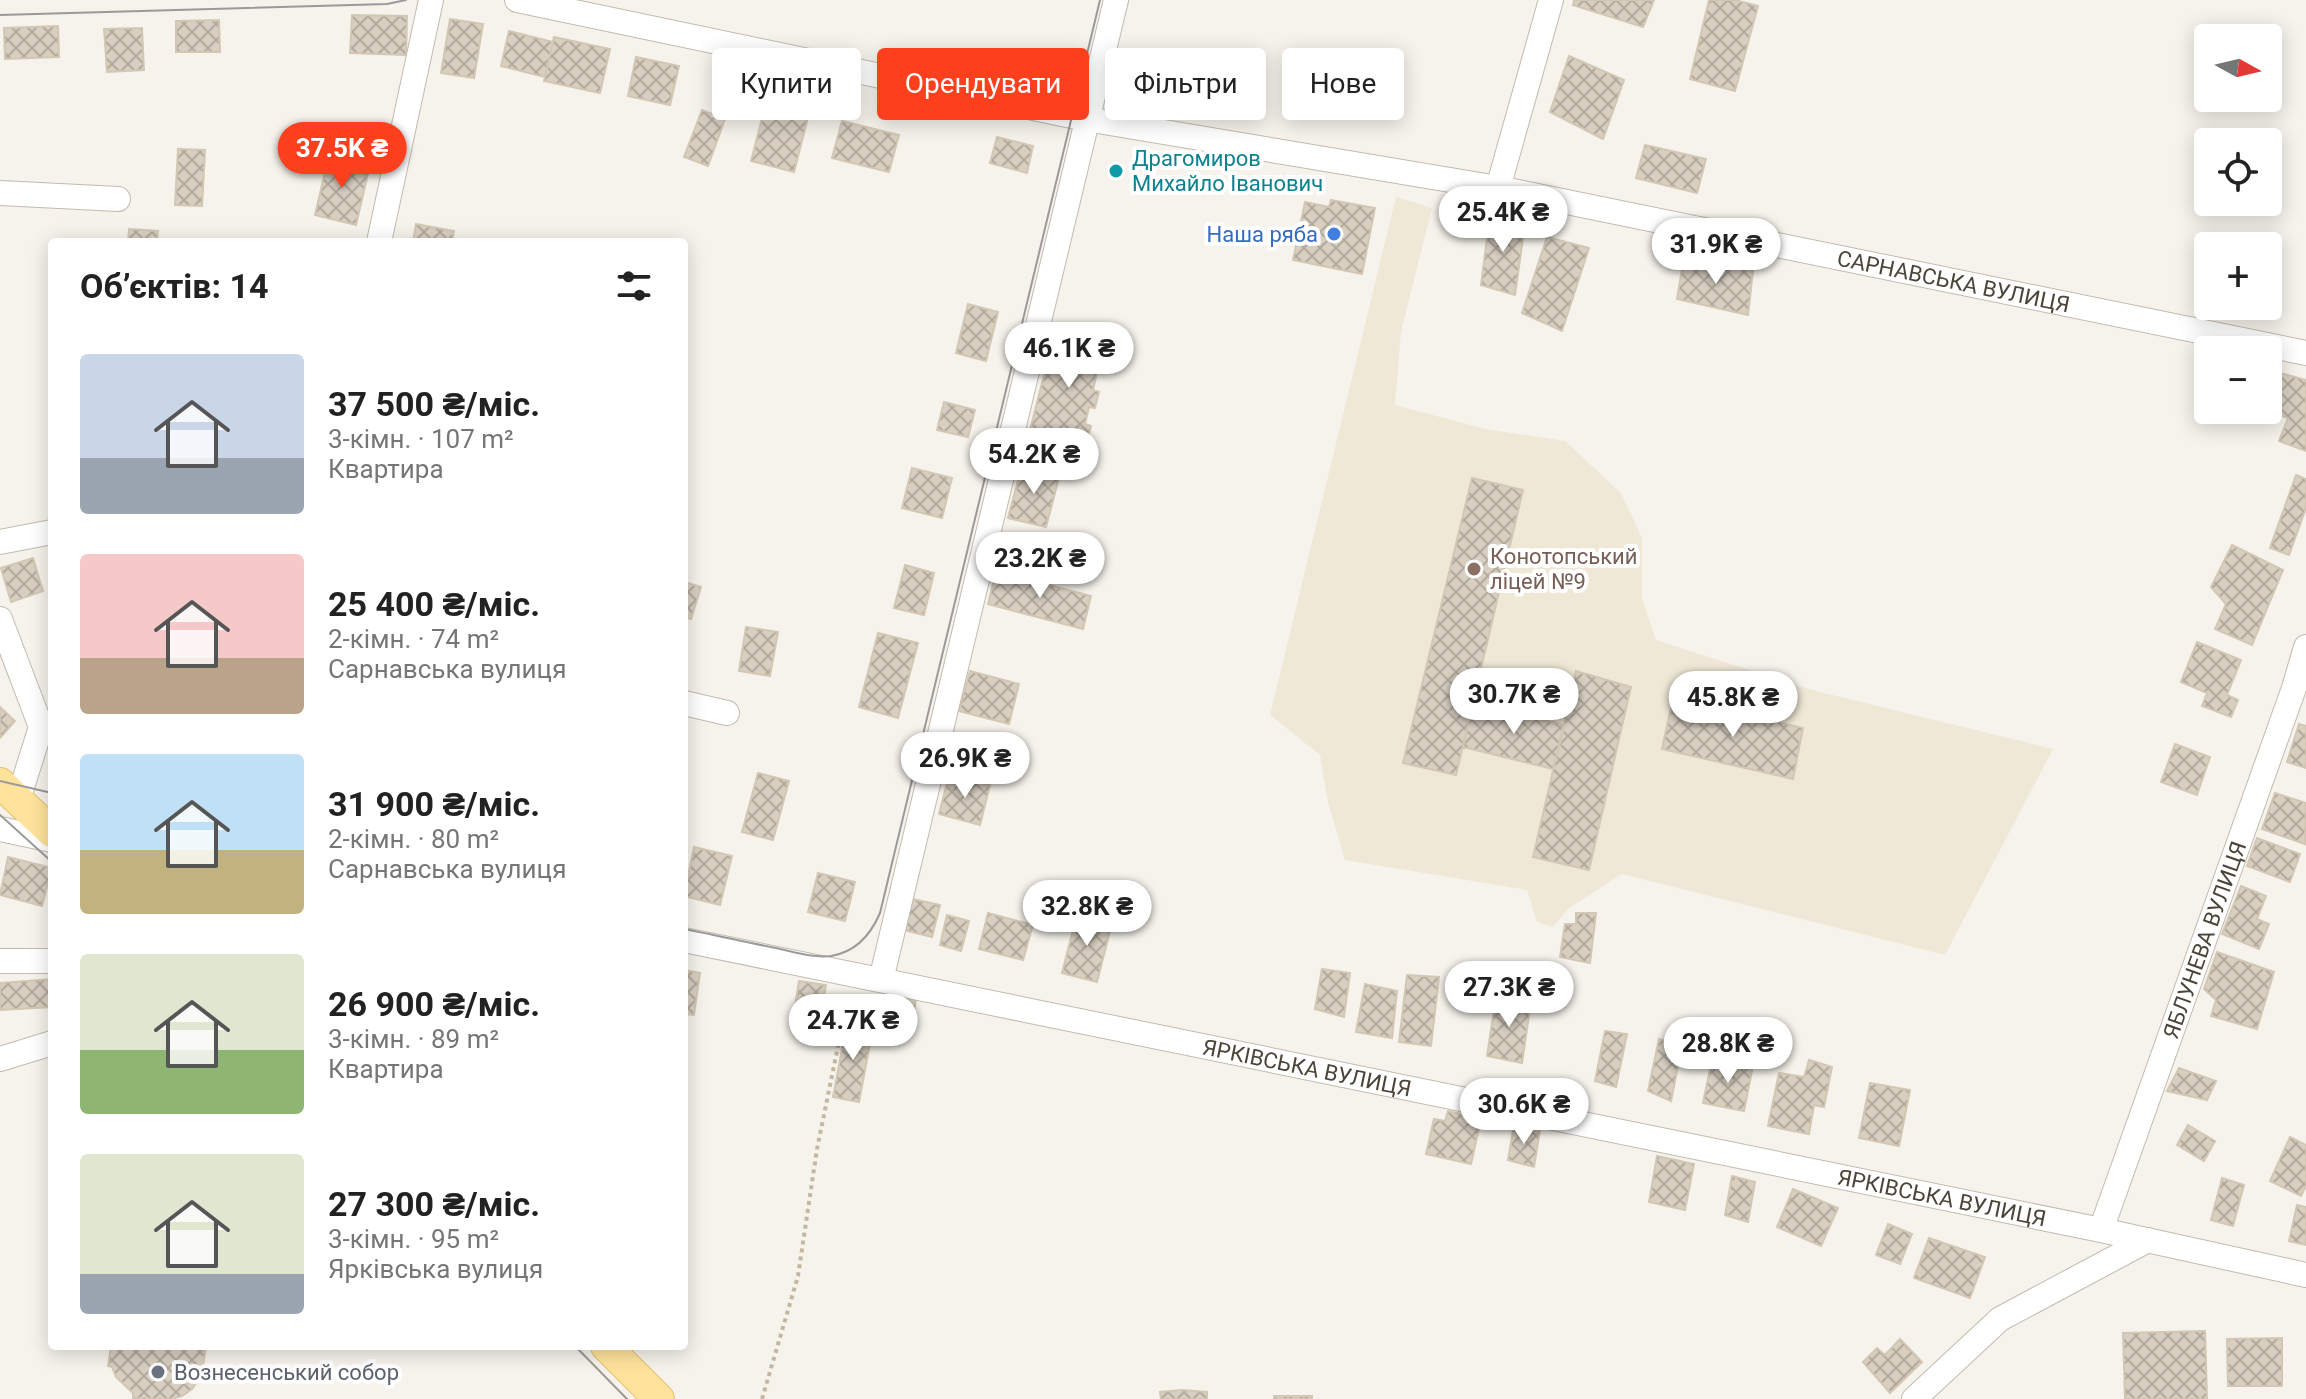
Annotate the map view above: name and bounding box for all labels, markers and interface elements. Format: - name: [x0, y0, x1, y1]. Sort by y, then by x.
- north arrow: [2194, 24, 2282, 112]
- map controls: [2194, 24, 2282, 424]
- chip: Купити: [712, 48, 861, 120]
- chip: Орендувати: [877, 48, 1089, 120]
- chip: Фільтри: [1105, 48, 1266, 120]
- chip: Нове: [1282, 48, 1404, 120]
- pin: 37.5K ₴: [268, 122, 416, 190]
- button: locate: [2194, 128, 2282, 216]
- text: 37.5K ₴: [296, 133, 388, 163]
- place label: Драгомиров Михайло Іванович: [1132, 146, 1323, 196]
- marker: Драгомиров Михайло Іванович: [1107, 162, 1125, 180]
- pin: 25.4K ₴: [1429, 186, 1577, 254]
- text: 25.4K ₴: [1457, 197, 1549, 227]
- pin: 31.9K ₴: [1642, 218, 1790, 286]
- place label: Наша ряба: [1207, 222, 1318, 247]
- marker: Наша ряба: [1325, 225, 1343, 243]
- text: 31.9K ₴: [1670, 229, 1762, 259]
- button: +: [2194, 232, 2282, 320]
- street label: САРНАВСЬКА ВУЛИЦЯ: [1835, 245, 2072, 317]
- icon: filters: [612, 264, 656, 308]
- text: Об’єктів: 14: [80, 266, 269, 306]
- pin: 46.1K ₴: [995, 322, 1143, 390]
- text: 46.1K ₴: [1023, 333, 1115, 363]
- button: −: [2194, 336, 2282, 424]
- text: 37 500 ₴/міс.: [328, 384, 540, 424]
- icon: home: [144, 386, 240, 482]
- text: 3-кімн. · 107 m²: [328, 424, 514, 454]
- pin: 54.2K ₴: [960, 428, 1108, 496]
- text: 54.2K ₴: [988, 439, 1080, 469]
- text: Квартира: [328, 454, 444, 484]
- pin: 23.2K ₴: [966, 532, 1114, 600]
- text: 23.2K ₴: [994, 543, 1086, 573]
- place label: Конотопський ліцей №9: [1490, 544, 1638, 594]
- marker: Конотопський ліцей №9: [1465, 560, 1483, 578]
- text: 25 400 ₴/міс.: [328, 584, 540, 624]
- icon: home: [144, 586, 240, 682]
- text: 2-кімн. · 74 m²: [328, 624, 499, 654]
- text: Сарнавська вулиця: [328, 654, 566, 684]
- pin: 30.7K ₴: [1440, 668, 1588, 736]
- pin: 45.8K ₴: [1659, 671, 1807, 739]
- text: 30.7K ₴: [1468, 679, 1560, 709]
- text: 45.8K ₴: [1687, 682, 1779, 712]
- pin: 26.9K ₴: [891, 732, 1039, 800]
- text: 26.9K ₴: [919, 743, 1011, 773]
- text: 31 900 ₴/міс.: [328, 784, 540, 824]
- icon: home: [144, 786, 240, 882]
- text: 2-кімн. · 80 m²: [328, 824, 499, 854]
- street label: ЯБЛУНЕВА ВУЛИЦЯ: [2158, 838, 2251, 1042]
- text: Сарнавська вулиця: [328, 854, 566, 884]
- pin: 32.8K ₴: [1013, 880, 1161, 948]
- text: 32.8K ₴: [1041, 891, 1133, 921]
- pin: 27.3K ₴: [1435, 961, 1583, 1029]
- text: 27.3K ₴: [1463, 972, 1555, 1002]
- text: 26 900 ₴/міс.: [328, 984, 540, 1024]
- icon: home: [144, 986, 240, 1082]
- pin: 24.7K ₴: [779, 994, 927, 1062]
- text: 24.7K ₴: [807, 1005, 899, 1035]
- pin: 28.8K ₴: [1654, 1017, 1802, 1085]
- text: 3-кімн. · 89 m²: [328, 1024, 499, 1054]
- text: 28.8K ₴: [1682, 1028, 1774, 1058]
- street label: ЯРКІВСЬКА ВУЛИЦЯ: [1201, 1034, 1413, 1101]
- text: Квартира: [328, 1054, 444, 1084]
- pin: 30.6K ₴: [1450, 1078, 1598, 1146]
- text: 30.6K ₴: [1478, 1089, 1570, 1119]
- street label: ЯРКІВСЬКА ВУЛИЦЯ: [1836, 1164, 2048, 1231]
- text: 27 300 ₴/міс.: [328, 1184, 540, 1224]
- icon: home: [144, 1186, 240, 1282]
- text: 3-кімн. · 95 m²: [328, 1224, 499, 1254]
- text: Ярківська вулиця: [328, 1254, 543, 1284]
- place label: Вознесенський собор: [174, 1360, 399, 1385]
- marker: Вознесенський собор: [149, 1363, 167, 1381]

